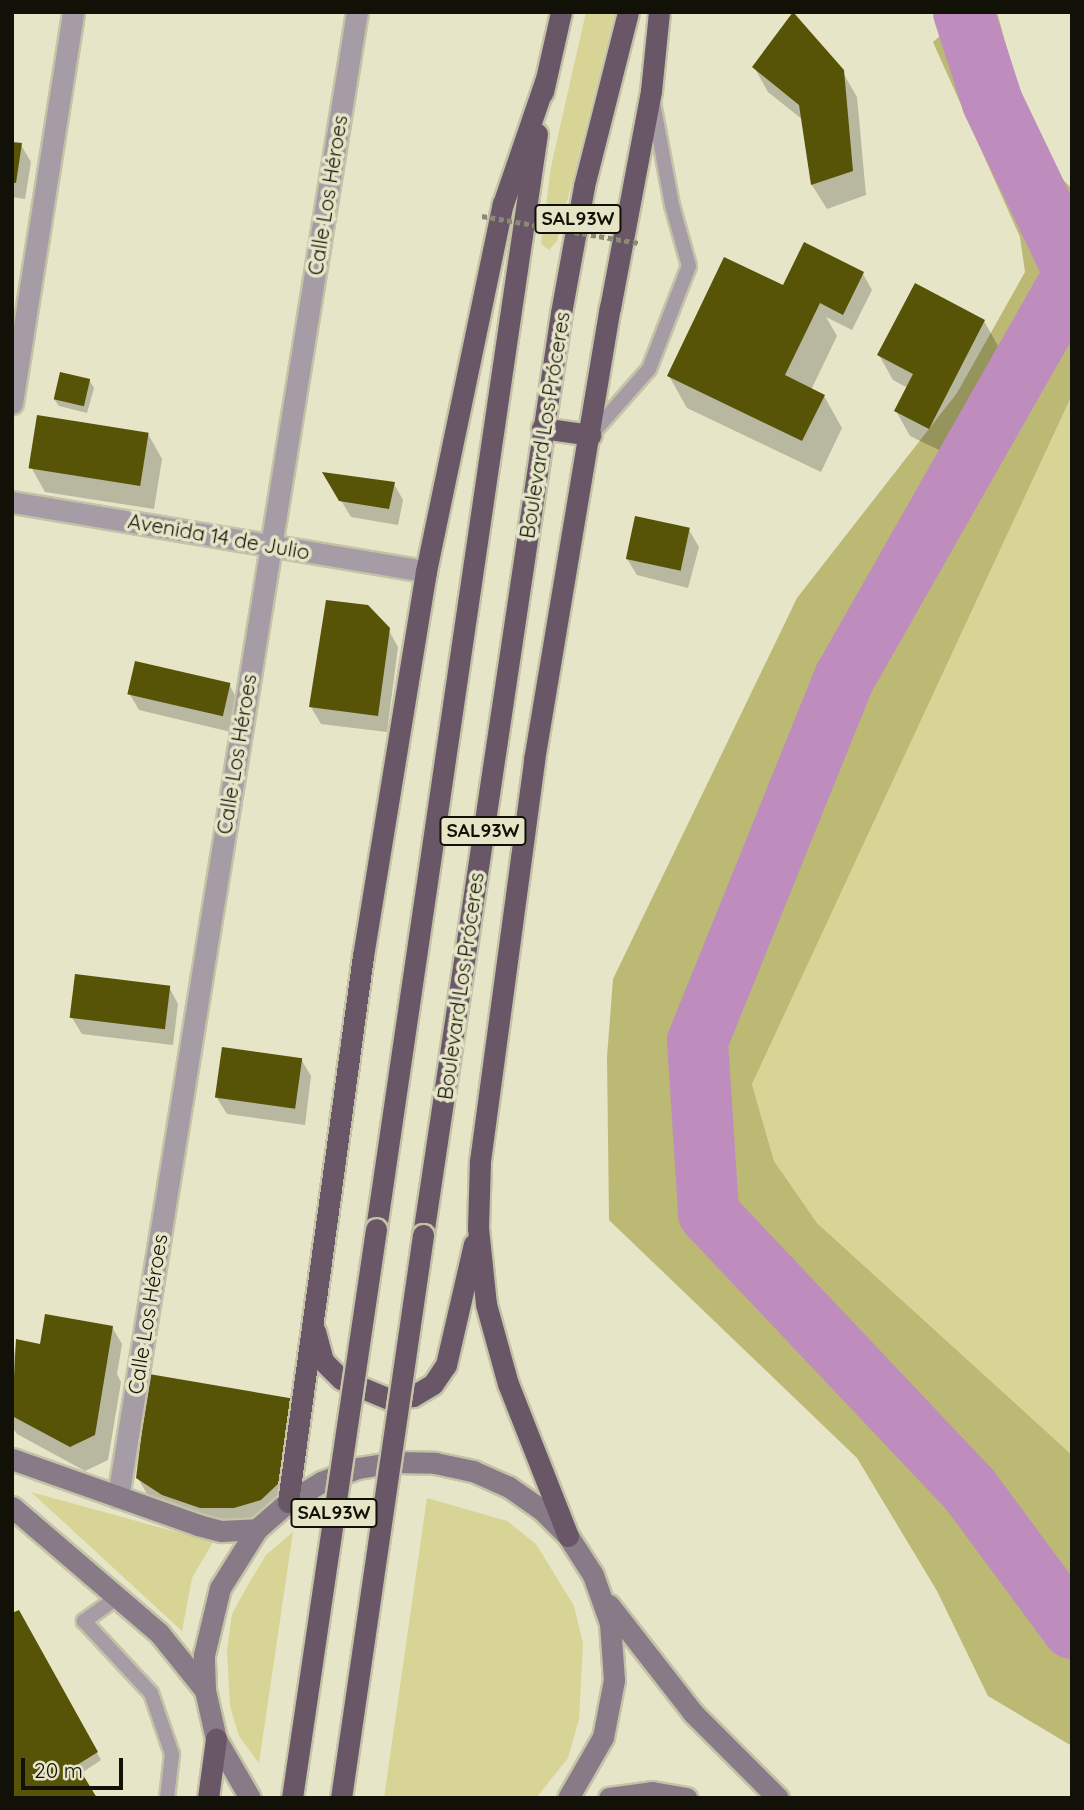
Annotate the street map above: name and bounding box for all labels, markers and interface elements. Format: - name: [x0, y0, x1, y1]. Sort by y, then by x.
- street label: Calle Los Héroes: [302, 113, 352, 277]
- road number: SAL93W: [534, 204, 622, 234]
- street label: Boulevard Los Próceres: [514, 310, 574, 540]
- street label: Avenida 14 de Julio: [126, 508, 312, 564]
- street label: Calle Los Héroes: [211, 672, 261, 836]
- road number: SAL93W: [439, 816, 527, 846]
- street label: Boulevard Los Próceres: [432, 871, 488, 1101]
- street label: Calle Los Héroes: [122, 1232, 172, 1396]
- road number: SAL93W: [290, 1498, 378, 1528]
- scale bar: [24, 1744, 126, 1788]
- text: 20 m: [34, 1757, 83, 1783]

